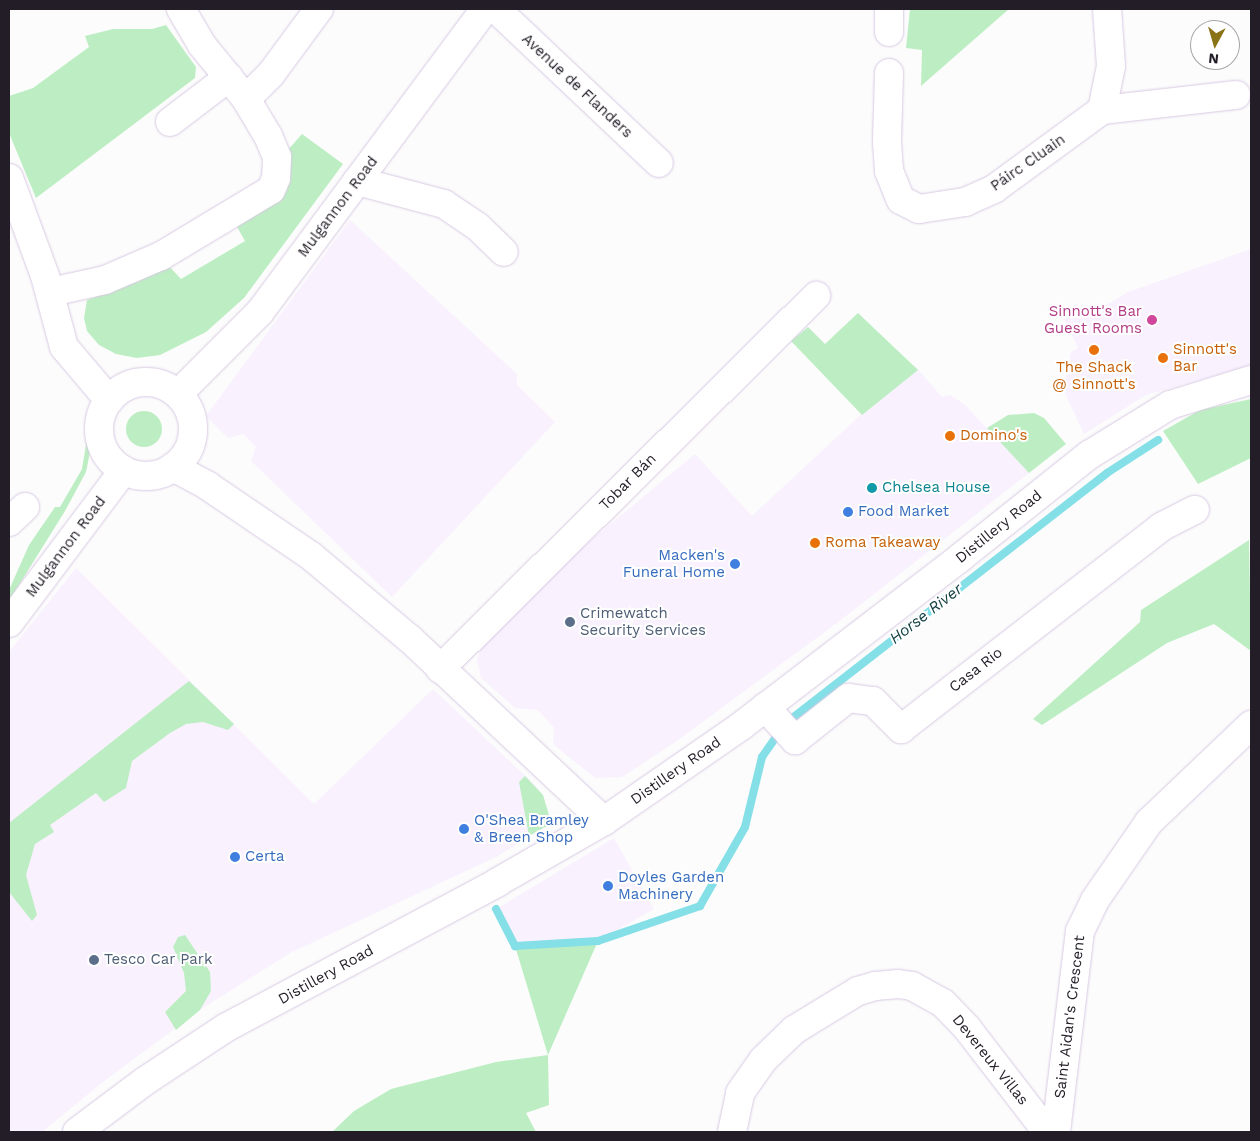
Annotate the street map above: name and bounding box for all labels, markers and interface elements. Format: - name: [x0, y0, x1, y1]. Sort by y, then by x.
- north arrow: [1190, 20, 1240, 70]
- street label: Avenue de Flanders: [518, 30, 636, 142]
- text: N: [1208, 50, 1220, 67]
- street label: Páirc Cluain: [987, 131, 1069, 195]
- street label: Mulgannon Road: [294, 153, 382, 261]
- place label: Sinnott's Bar Guest Rooms: [1044, 302, 1142, 337]
- marker: Sinnott's Bar Guest Rooms: [1146, 314, 1158, 326]
- place label: Sinnott's Bar: [1173, 340, 1237, 375]
- marker: The Shack @ Sinnott's: [1088, 344, 1100, 356]
- marker: Sinnott's Bar: [1157, 352, 1169, 364]
- place label: The Shack @ Sinnott's: [1052, 358, 1136, 393]
- place label: Domino's: [960, 427, 1027, 445]
- marker: Domino's: [944, 430, 956, 442]
- street label: Tobar Bán: [596, 450, 660, 514]
- place label: Chelsea House: [882, 479, 991, 497]
- marker: Chelsea House: [866, 482, 878, 494]
- street label: Distillery Road: [952, 487, 1046, 567]
- street label: Mulgannon Road: [22, 493, 110, 601]
- place label: Food Market: [858, 503, 949, 521]
- marker: Food Market: [842, 506, 854, 518]
- place label: Roma Takeaway: [825, 534, 941, 552]
- marker: Roma Takeaway: [809, 537, 821, 549]
- place label: Macken's Funeral Home: [622, 546, 725, 581]
- marker: Macken's Funeral Home: [729, 558, 741, 570]
- water label: Horse River: [886, 580, 966, 648]
- place label: Crimewatch Security Services: [580, 604, 706, 639]
- marker: Crimewatch Security Services: [564, 616, 576, 628]
- street label: Casa Rio: [946, 643, 1006, 697]
- street label: Distillery Road: [627, 733, 725, 809]
- place label: O'Shea Bramley & Breen Shop: [474, 811, 589, 846]
- marker: O'Shea Bramley & Breen Shop: [458, 823, 470, 835]
- place label: Certa: [245, 848, 284, 866]
- marker: Certa: [229, 851, 241, 863]
- place label: Doyles Garden Machinery: [618, 868, 724, 903]
- marker: Doyles Garden Machinery: [602, 880, 614, 892]
- street label: Saint Aidan's Crescent: [1051, 934, 1089, 1100]
- street label: Distillery Road: [275, 941, 377, 1009]
- place label: Tesco Car Park: [104, 951, 213, 969]
- marker: Tesco Car Park: [88, 954, 100, 966]
- street label: Devereux Villas: [948, 1011, 1032, 1109]

